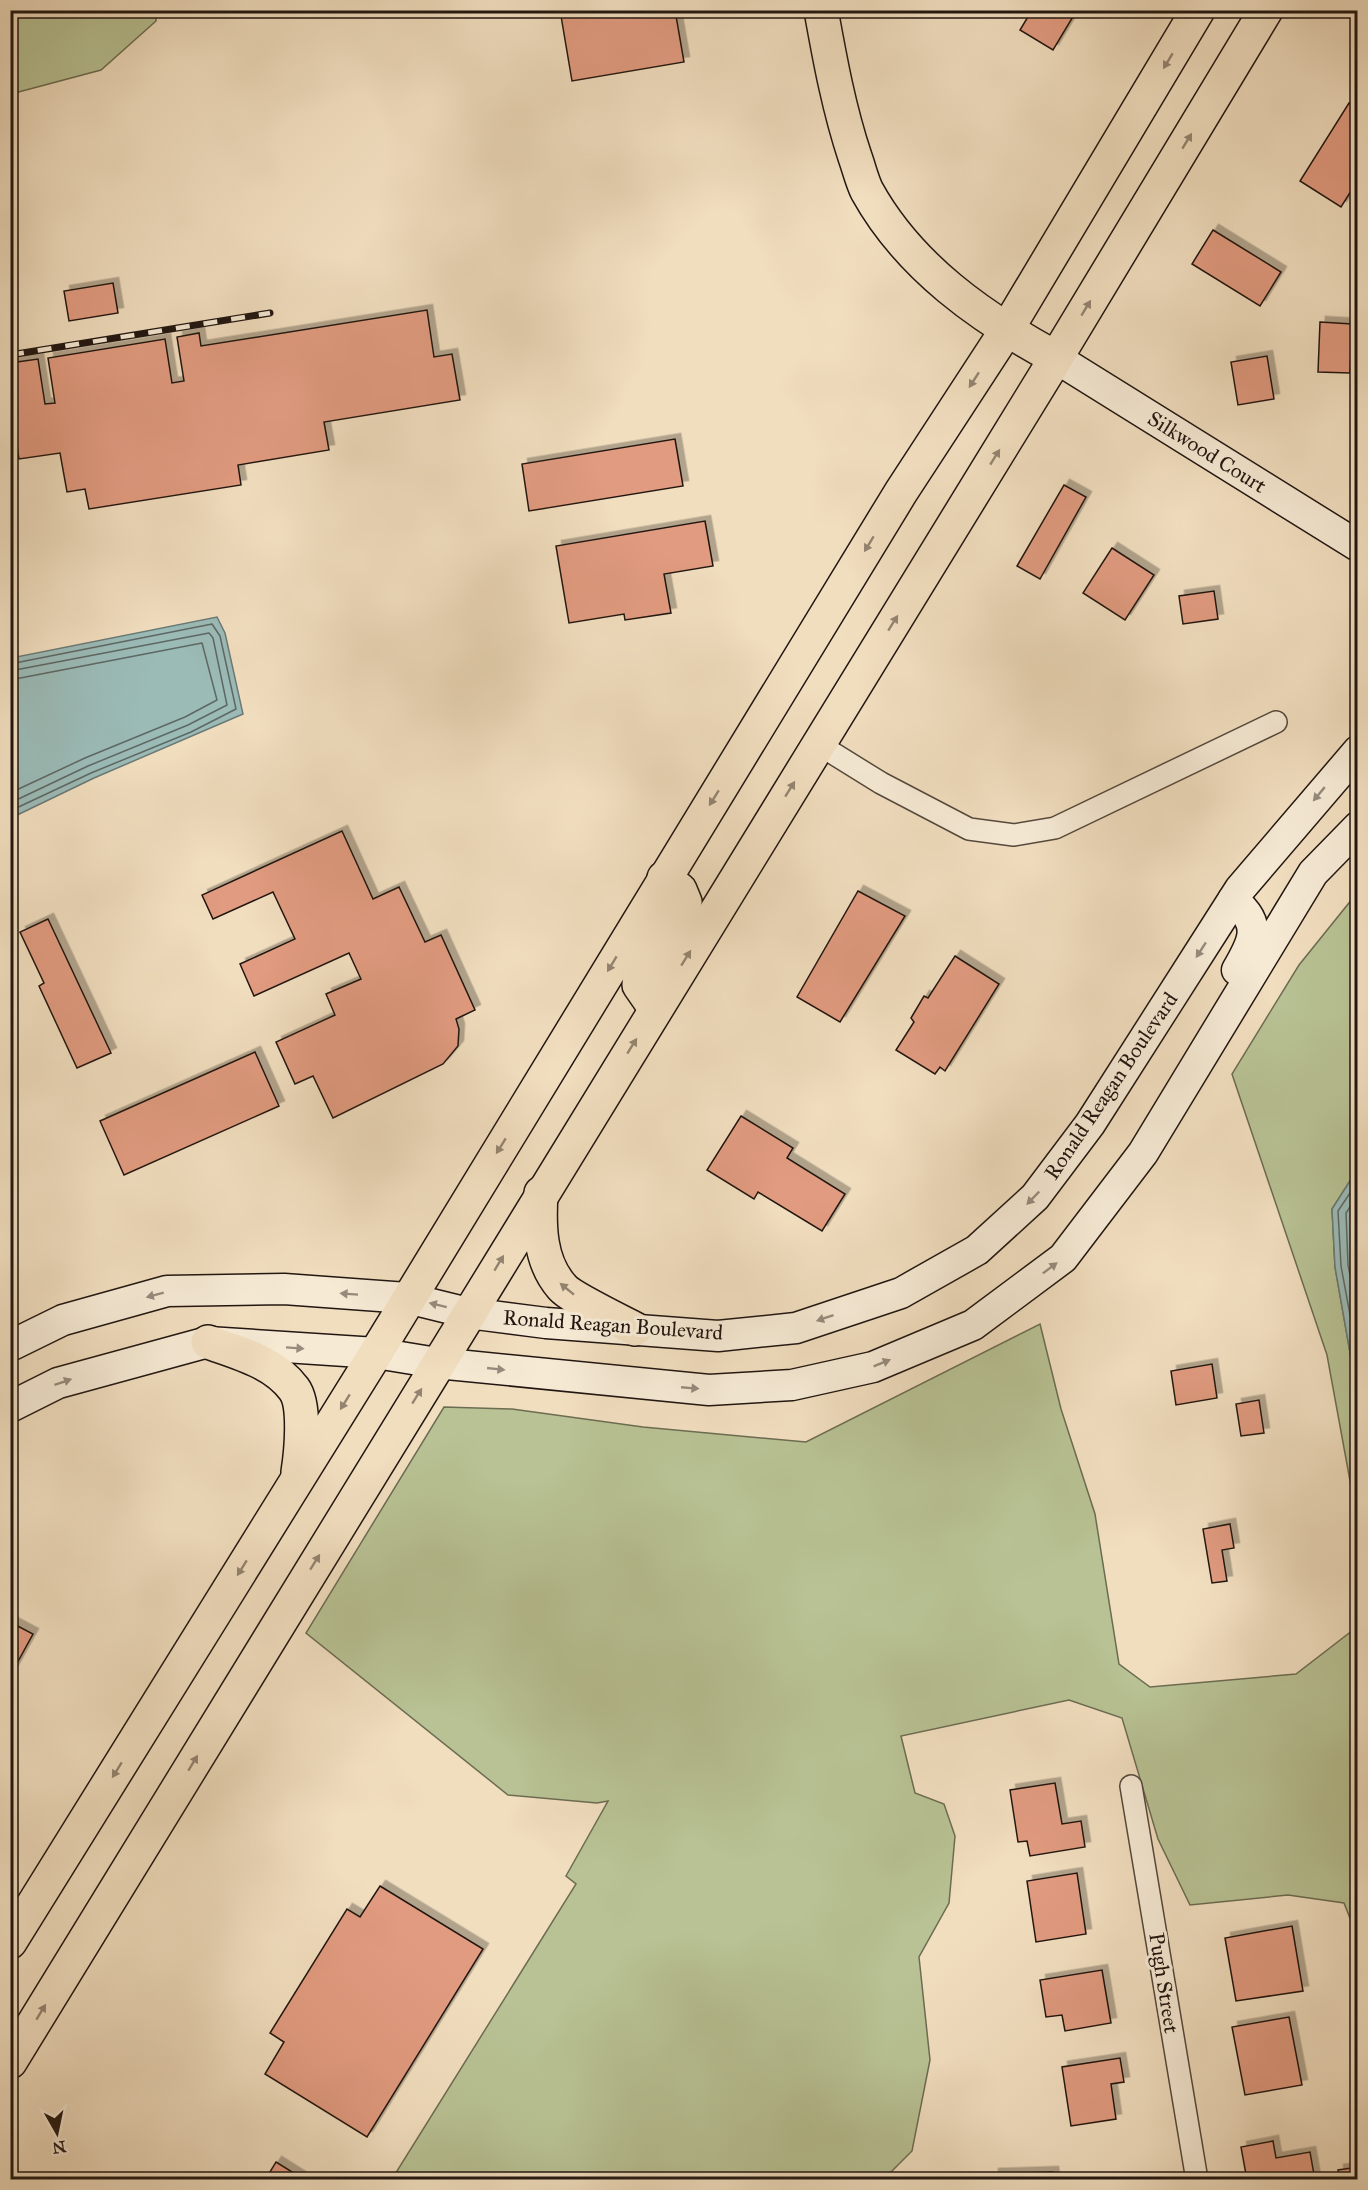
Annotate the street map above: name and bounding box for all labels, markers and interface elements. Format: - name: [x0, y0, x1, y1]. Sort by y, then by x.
- one-way arrow: [1163, 53, 1174, 69]
- one-way arrow: [1182, 133, 1193, 149]
- one-way arrow: [1081, 300, 1092, 316]
- one-way arrow: [969, 372, 980, 388]
- street label: Silkwood Court: [1143, 405, 1272, 499]
- one-way arrow: [989, 449, 1000, 465]
- one-way arrow: [864, 536, 875, 552]
- one-way arrow: [887, 615, 898, 631]
- one-way arrow: [785, 781, 796, 797]
- one-way arrow: [1313, 787, 1325, 802]
- one-way arrow: [708, 790, 719, 806]
- one-way arrow: [1196, 942, 1207, 958]
- one-way arrow: [680, 950, 691, 966]
- one-way arrow: [606, 956, 617, 972]
- street label: Ronald Reagan Boulevard: [1039, 987, 1184, 1185]
- one-way arrow: [626, 1038, 637, 1054]
- one-way arrow: [495, 1138, 506, 1154]
- one-way arrow: [1026, 1190, 1040, 1205]
- one-way arrow: [493, 1255, 504, 1271]
- one-way arrow: [1042, 1261, 1058, 1274]
- one-way arrow: [559, 1282, 575, 1295]
- one-way arrow: [339, 1289, 358, 1298]
- one-way arrow: [145, 1291, 163, 1300]
- one-way arrow: [429, 1300, 447, 1310]
- street label: Ronald Reagan Boulevard: [502, 1304, 724, 1346]
- one-way arrow: [816, 1313, 834, 1323]
- one-way arrow: [285, 1343, 304, 1352]
- one-way arrow: [873, 1358, 891, 1368]
- one-way arrow: [486, 1364, 505, 1374]
- one-way arrow: [54, 1376, 72, 1386]
- one-way arrow: [680, 1383, 699, 1393]
- one-way arrow: [412, 1388, 423, 1404]
- one-way arrow: [340, 1394, 351, 1410]
- one-way arrow: [310, 1554, 321, 1570]
- one-way arrow: [236, 1560, 247, 1576]
- one-way arrow: [187, 1755, 198, 1771]
- one-way arrow: [111, 1762, 122, 1778]
- street label: Pugh Street: [1143, 1931, 1185, 2036]
- one-way arrow: [36, 2003, 46, 2020]
- north arrow: [27, 2103, 87, 2163]
- text: N: [51, 2137, 67, 2158]

